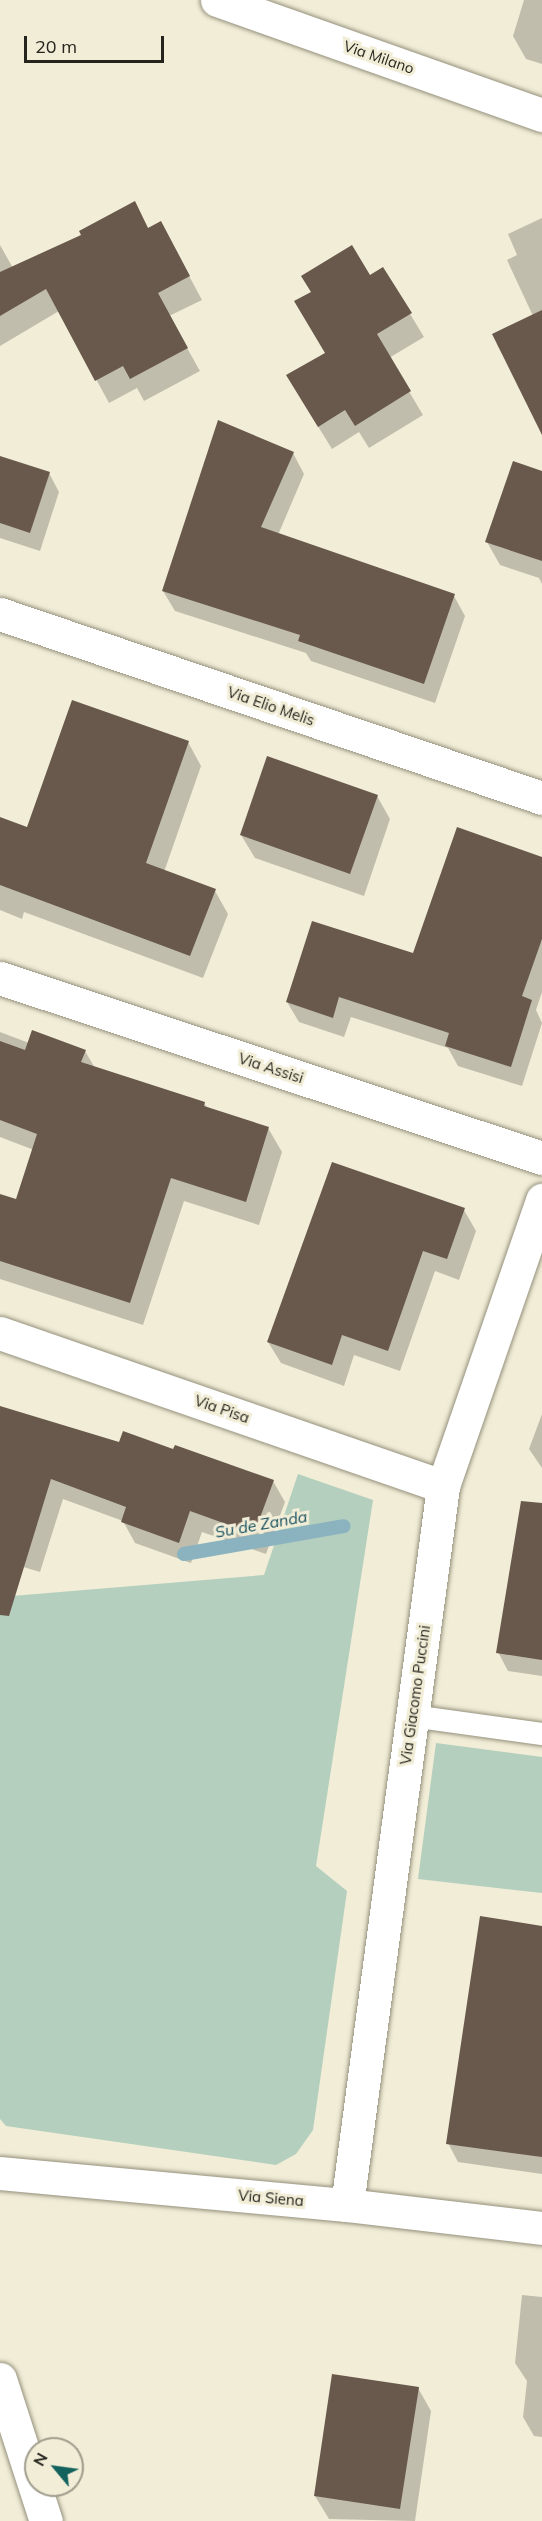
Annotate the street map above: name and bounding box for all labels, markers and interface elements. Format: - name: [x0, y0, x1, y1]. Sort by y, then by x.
- scale bar: [27, 24, 166, 62]
- text: 20 m: [35, 35, 77, 58]
- street label: Via Milano: [341, 37, 417, 77]
- street label: Via Elio Melis: [225, 683, 317, 729]
- street label: Via Assisi: [236, 1049, 306, 1087]
- street label: Via Pisa: [192, 1391, 252, 1427]
- water label: Su de Zanda: [213, 1506, 309, 1542]
- street label: Via Giacomo Puccini: [396, 1624, 434, 1766]
- street label: Via Siena: [237, 2186, 305, 2210]
- north arrow: [24, 2437, 84, 2497]
- text: N: [28, 2449, 52, 2469]

